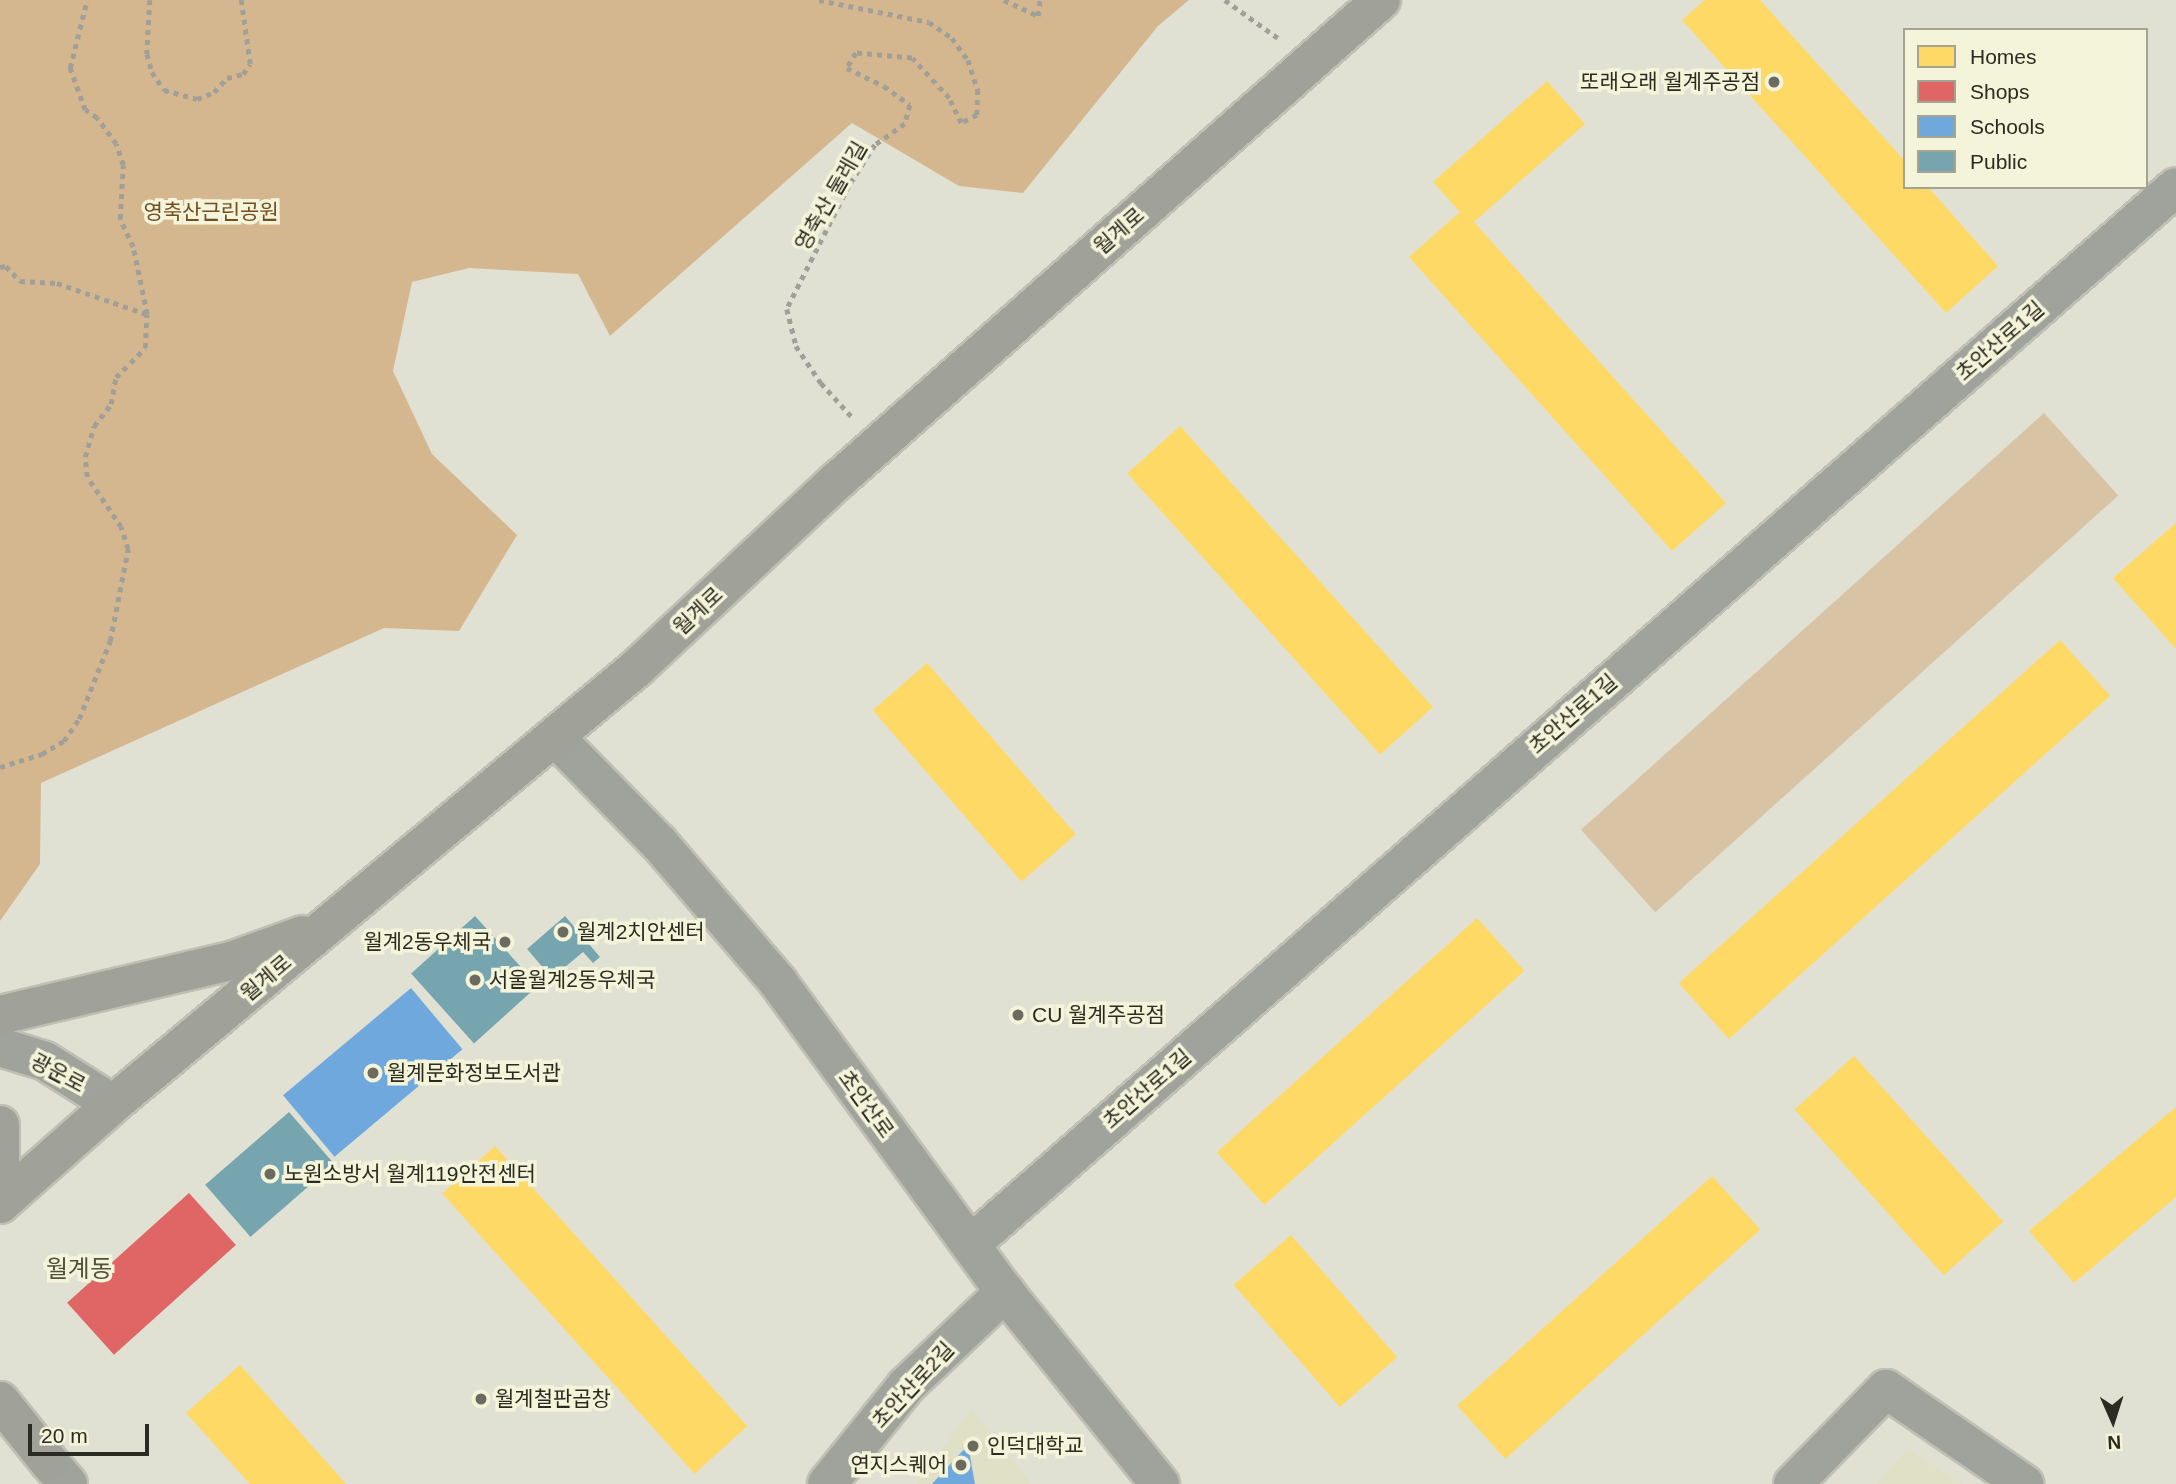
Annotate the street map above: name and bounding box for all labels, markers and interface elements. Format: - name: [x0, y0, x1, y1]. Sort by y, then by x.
- legend: [1903, 28, 2148, 189]
- text: Homes: [1970, 45, 2037, 68]
- place label: 또래오래 월계주공점: [1580, 69, 1760, 95]
- marker: 또래오래 월계주공점: [1766, 74, 1782, 90]
- text: Shops: [1970, 80, 2030, 103]
- text: Schools: [1970, 115, 2045, 138]
- street label: 영축산 둘레길: [790, 137, 872, 255]
- text: Public: [1970, 150, 2027, 173]
- park label: 영축산근린공원: [143, 199, 279, 225]
- street label: 월계로: [1089, 202, 1149, 260]
- street label: 초안산로1길: [1951, 296, 2049, 386]
- street label: 월계로: [668, 582, 728, 640]
- street label: 초안산로1길: [1524, 669, 1622, 759]
- place label: 월계2치안센터: [577, 919, 705, 945]
- marker: 월계2치안센터: [555, 924, 571, 940]
- place label: 월계2동우체국: [363, 929, 491, 955]
- marker: 월계2동우체국: [497, 934, 513, 950]
- street label: 월계로: [236, 950, 296, 1006]
- place label: 서울월계2동우체국: [489, 967, 655, 993]
- marker: 서울월계2동우체국: [467, 972, 483, 988]
- place label: CU 월계주공점: [1032, 1002, 1165, 1028]
- marker: CU 월계주공점: [1010, 1007, 1026, 1023]
- street label: 초안산로1길: [1098, 1044, 1196, 1134]
- street label: 광운로: [26, 1048, 90, 1098]
- place label: 월계문화정보도서관: [387, 1060, 561, 1086]
- marker: 월계문화정보도서관: [365, 1065, 381, 1081]
- street label: 초안산로: [833, 1065, 899, 1143]
- place label: 노원소방서 월계119안전센터: [284, 1161, 536, 1187]
- marker: 노원소방서 월계119안전센터: [262, 1166, 278, 1182]
- district label: 월계동: [46, 1255, 112, 1283]
- street label: 초안산로2길: [867, 1337, 959, 1433]
- place label: 월계철판곱창: [495, 1386, 611, 1412]
- north arrow: [2078, 1386, 2148, 1456]
- marker: 월계철판곱창: [473, 1391, 489, 1407]
- scale bar: [32, 1410, 152, 1454]
- text: 20 m: [41, 1424, 88, 1447]
- text: N: [2107, 1432, 2122, 1453]
- place label: 인덕대학교: [987, 1433, 1084, 1459]
- marker: 인덕대학교: [965, 1438, 981, 1454]
- place label: 연지스퀘어: [850, 1452, 947, 1478]
- marker: 연지스퀘어: [953, 1457, 969, 1473]

